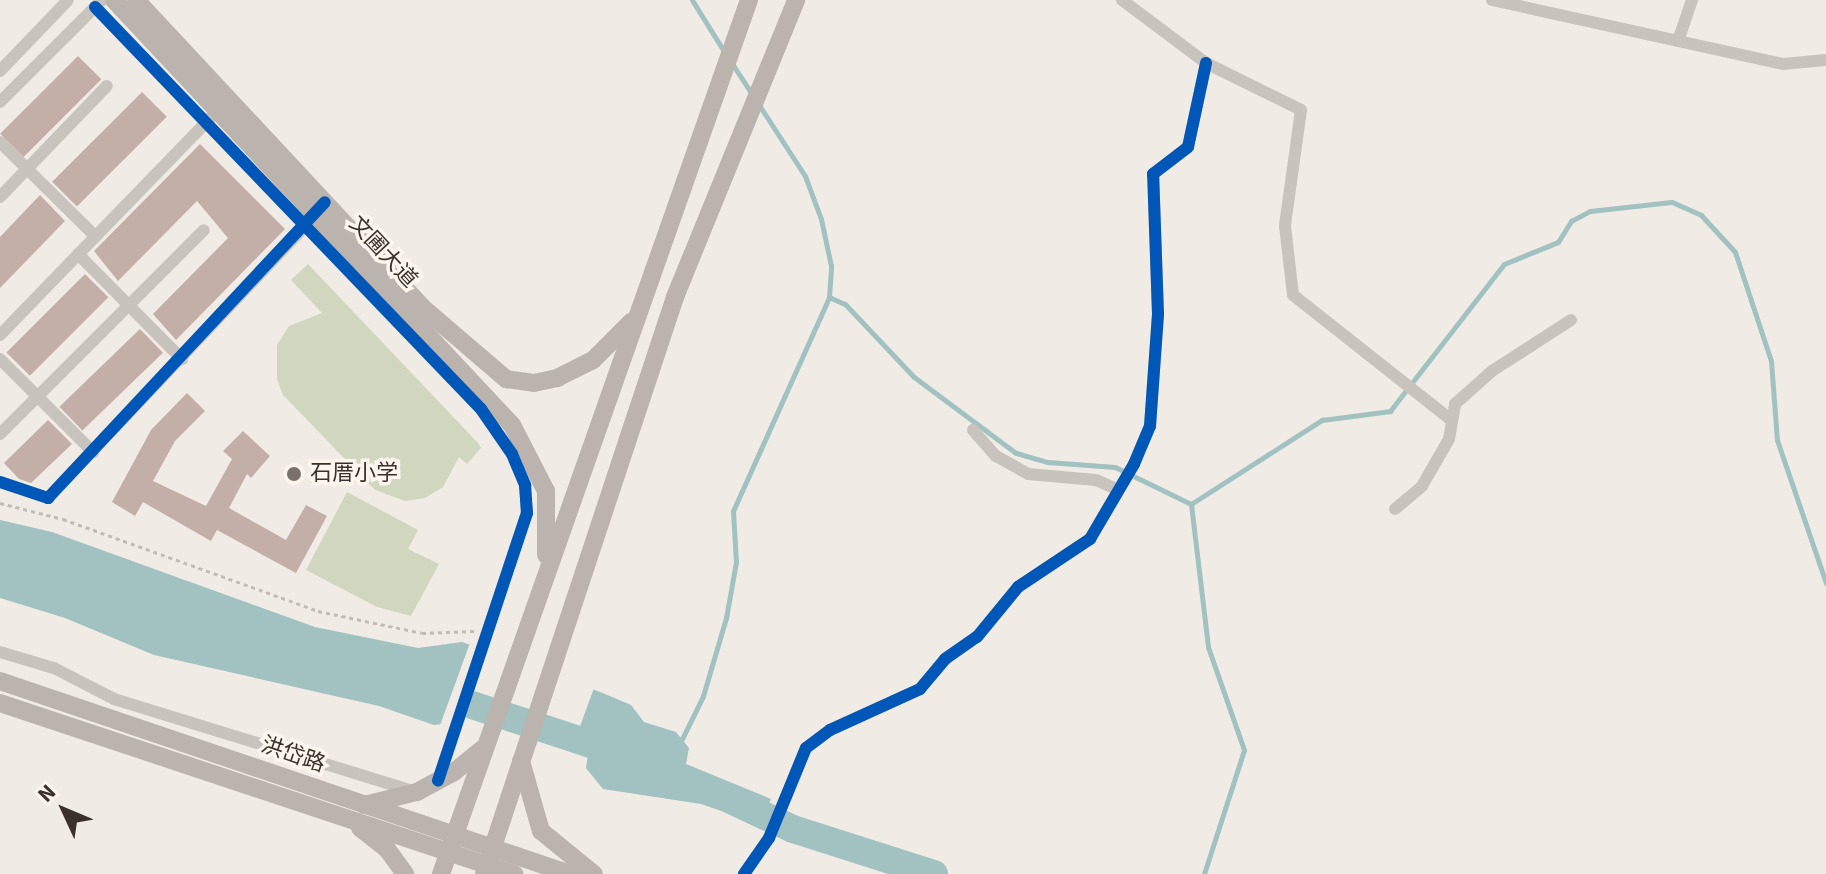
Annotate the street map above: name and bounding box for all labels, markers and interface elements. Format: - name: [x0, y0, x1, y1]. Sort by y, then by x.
- street label: 文圃大道: [343, 211, 423, 293]
- place label: 石厝小学: [310, 461, 398, 487]
- marker: 石厝小学: [285, 465, 303, 483]
- street label: 洪岱路: [258, 732, 328, 778]
- north arrow: [24, 770, 104, 850]
- text: N: [30, 777, 63, 810]

